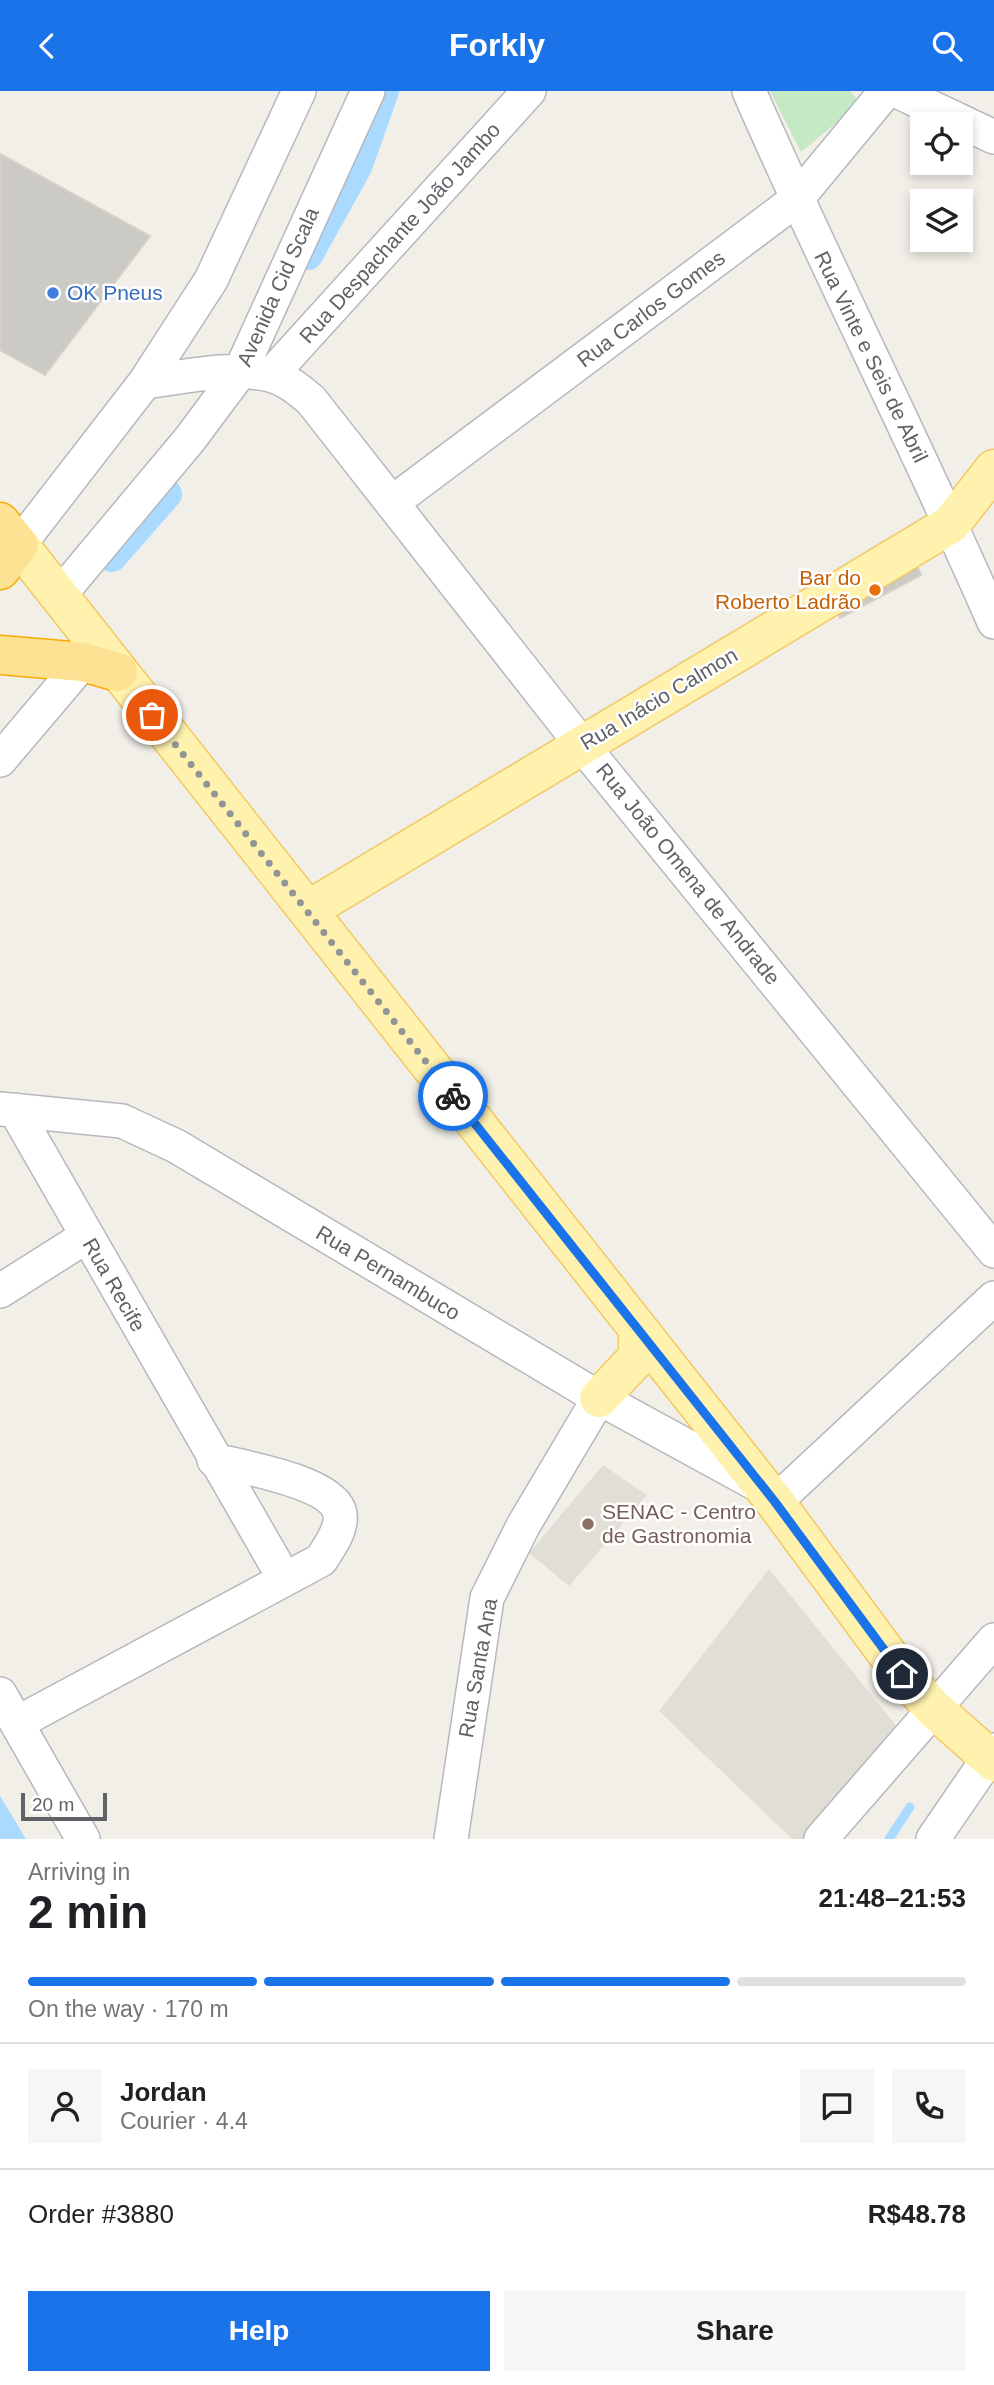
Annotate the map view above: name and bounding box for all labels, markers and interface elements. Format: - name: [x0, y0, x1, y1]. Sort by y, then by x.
- icon: back: [28, 27, 66, 65]
- text: Forkly: [449, 27, 545, 63]
- icon: search: [928, 27, 966, 65]
- map controls: [910, 112, 973, 252]
- button: locate: [910, 112, 973, 175]
- street label: Rua Despachante João Jambo: [295, 118, 505, 348]
- button: layers: [910, 189, 973, 252]
- street label: Avenida Cid Scala: [232, 204, 323, 370]
- street label: Rua Carlos Gomes: [572, 246, 729, 372]
- street label: Rua Vinte e Seis de Abril: [810, 248, 933, 466]
- place label: OK Pneus: [67, 281, 163, 304]
- marker: OK Pneus: [45, 285, 61, 301]
- place label: Bar do Roberto Ladrão: [715, 566, 861, 613]
- marker: Bar do Roberto Ladrão: [867, 582, 883, 598]
- street label: Rua Inácio Calmon: [576, 643, 741, 754]
- pin: [122, 685, 182, 745]
- icon: bag: [133, 696, 171, 734]
- street label: Rua João Omena de Andrade: [592, 758, 785, 989]
- courier: [418, 1061, 488, 1131]
- icon: bike: [434, 1077, 472, 1115]
- street label: Rua Pernambuco: [312, 1221, 464, 1325]
- street label: Rua Recife: [79, 1234, 150, 1335]
- place label: SENAC - Centro de Gastronomia: [602, 1500, 756, 1547]
- marker: SENAC - Centro de Gastronomia: [580, 1516, 596, 1532]
- street label: Rua Santa Ana: [454, 1596, 501, 1739]
- pin: [872, 1644, 932, 1704]
- icon: home: [883, 1655, 921, 1693]
- scale bar: [21, 1790, 107, 1822]
- text: 20 m: [32, 1794, 74, 1815]
- text: Arriving in: [28, 1859, 130, 1885]
- text: 21:48–21:53: [819, 1883, 966, 1913]
- text: 2 min: [28, 1886, 148, 1938]
- text: On the way · 170 m: [28, 1996, 229, 2022]
- button: person: [28, 2069, 102, 2143]
- button: chat: [800, 2069, 874, 2143]
- button: phone: [892, 2069, 966, 2143]
- text: Jordan: [120, 2077, 207, 2107]
- text: Courier · 4.4: [120, 2108, 248, 2134]
- text: Order #3880: [28, 2199, 174, 2229]
- text: R$48.78: [868, 2199, 966, 2229]
- button: Help: [28, 2291, 490, 2371]
- button: Share: [504, 2291, 966, 2371]

